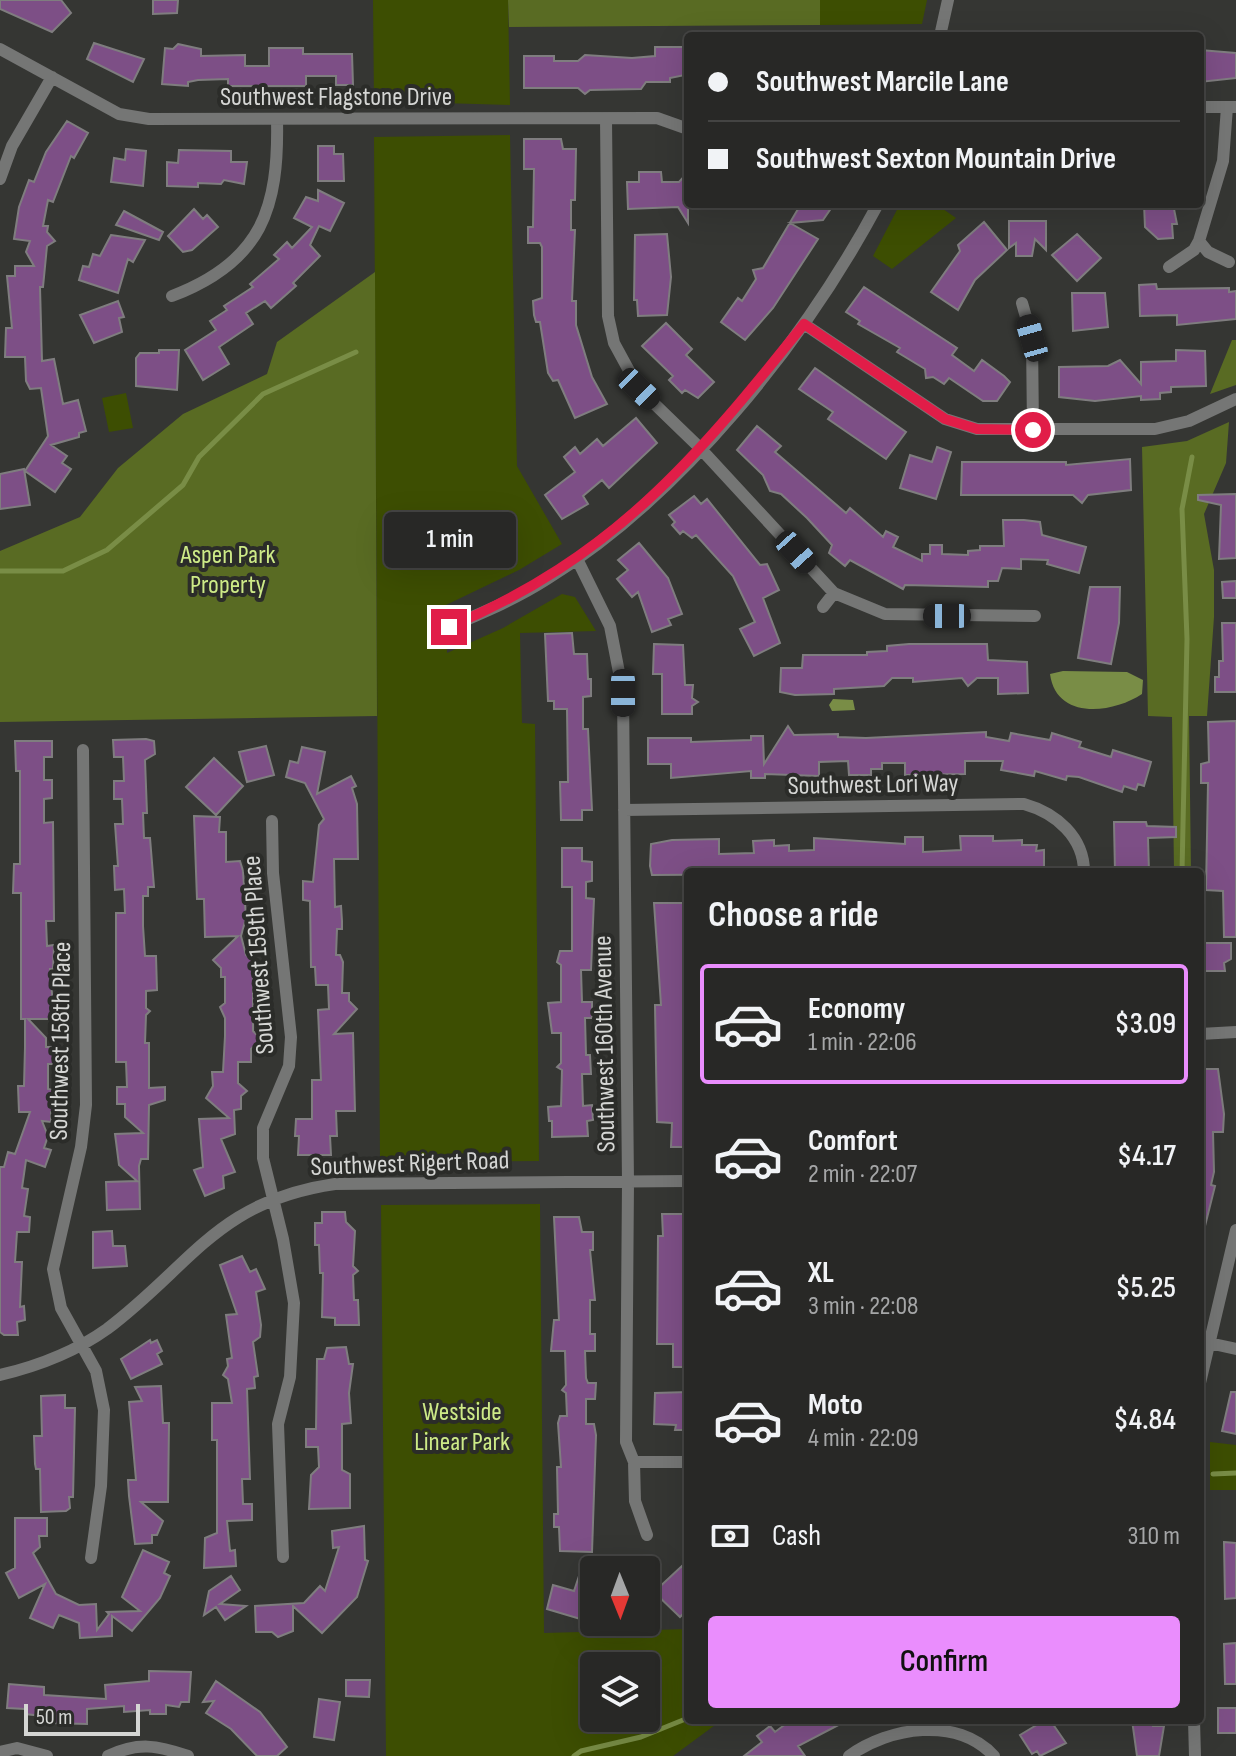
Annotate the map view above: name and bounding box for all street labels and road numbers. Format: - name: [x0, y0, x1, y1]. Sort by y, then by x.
- street label: Southwest Flagstone Drive: [220, 82, 452, 113]
- street label: Southwest Lori Way: [787, 768, 959, 802]
- street label: Southwest 159th Place: [237, 855, 281, 1055]
- street label: Southwest 160th Avenue: [588, 935, 622, 1153]
- street label: Southwest 158th Place: [44, 941, 78, 1141]
- street label: Southwest Rigert Road: [310, 1145, 510, 1183]

